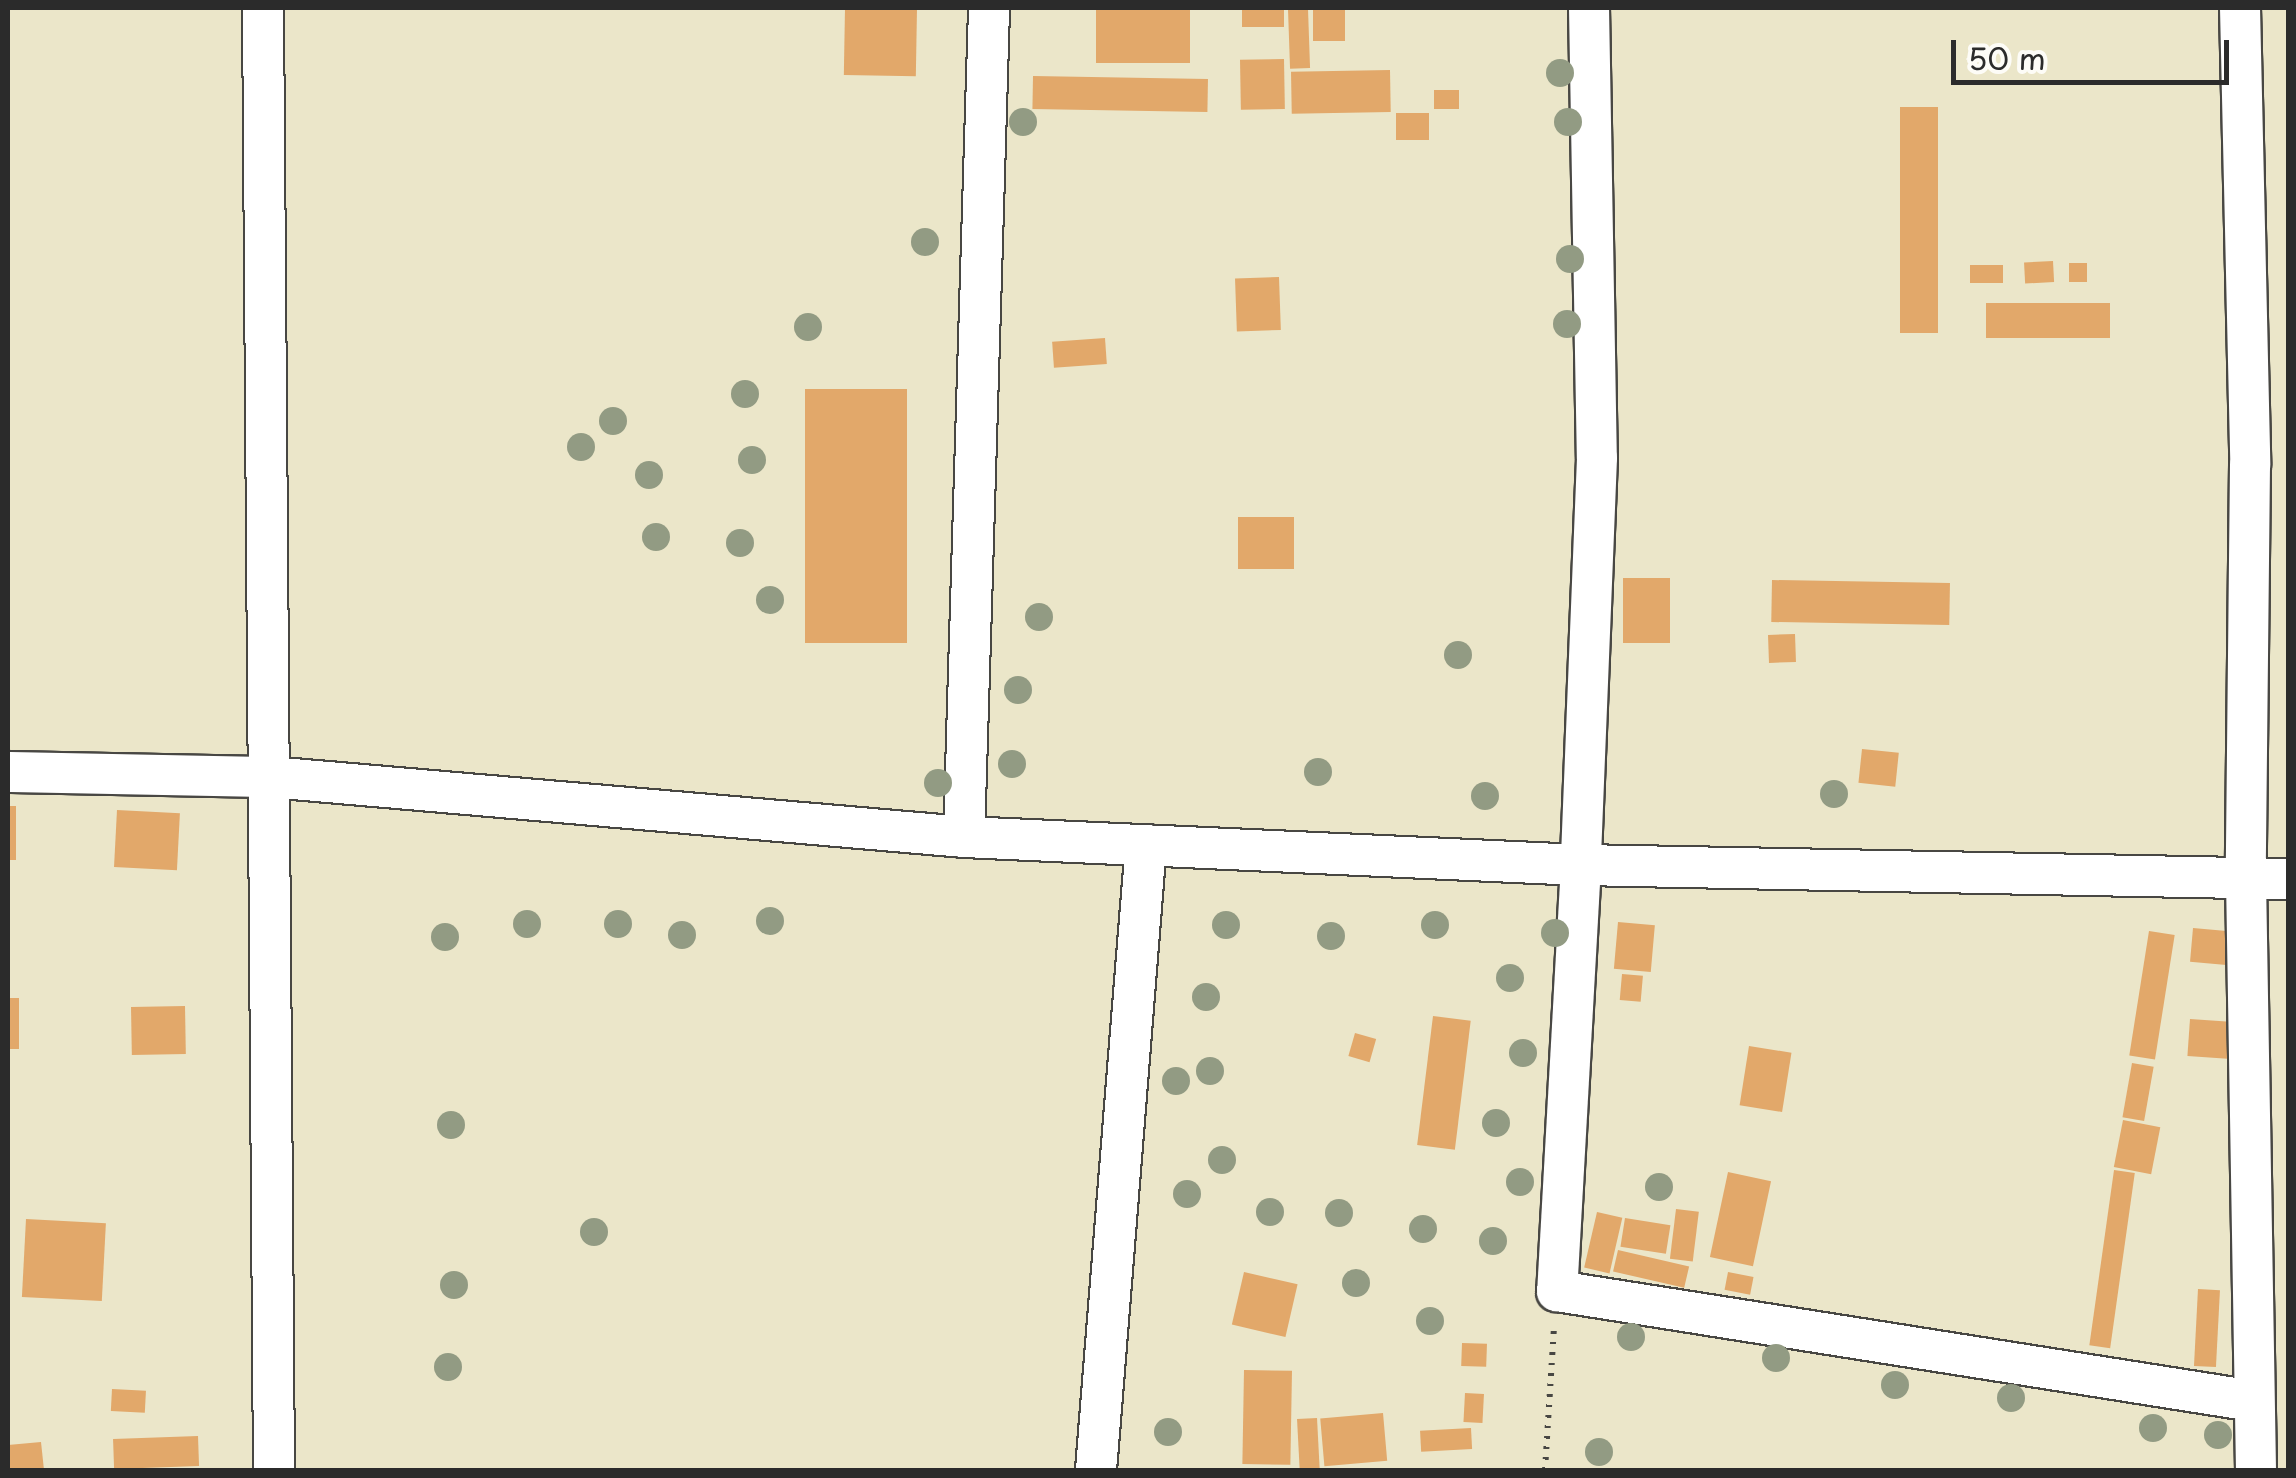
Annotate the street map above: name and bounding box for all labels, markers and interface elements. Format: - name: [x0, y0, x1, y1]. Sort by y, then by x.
- scale bar: [1956, 20, 2234, 82]
- text: 50 m: [1968, 35, 2046, 80]

